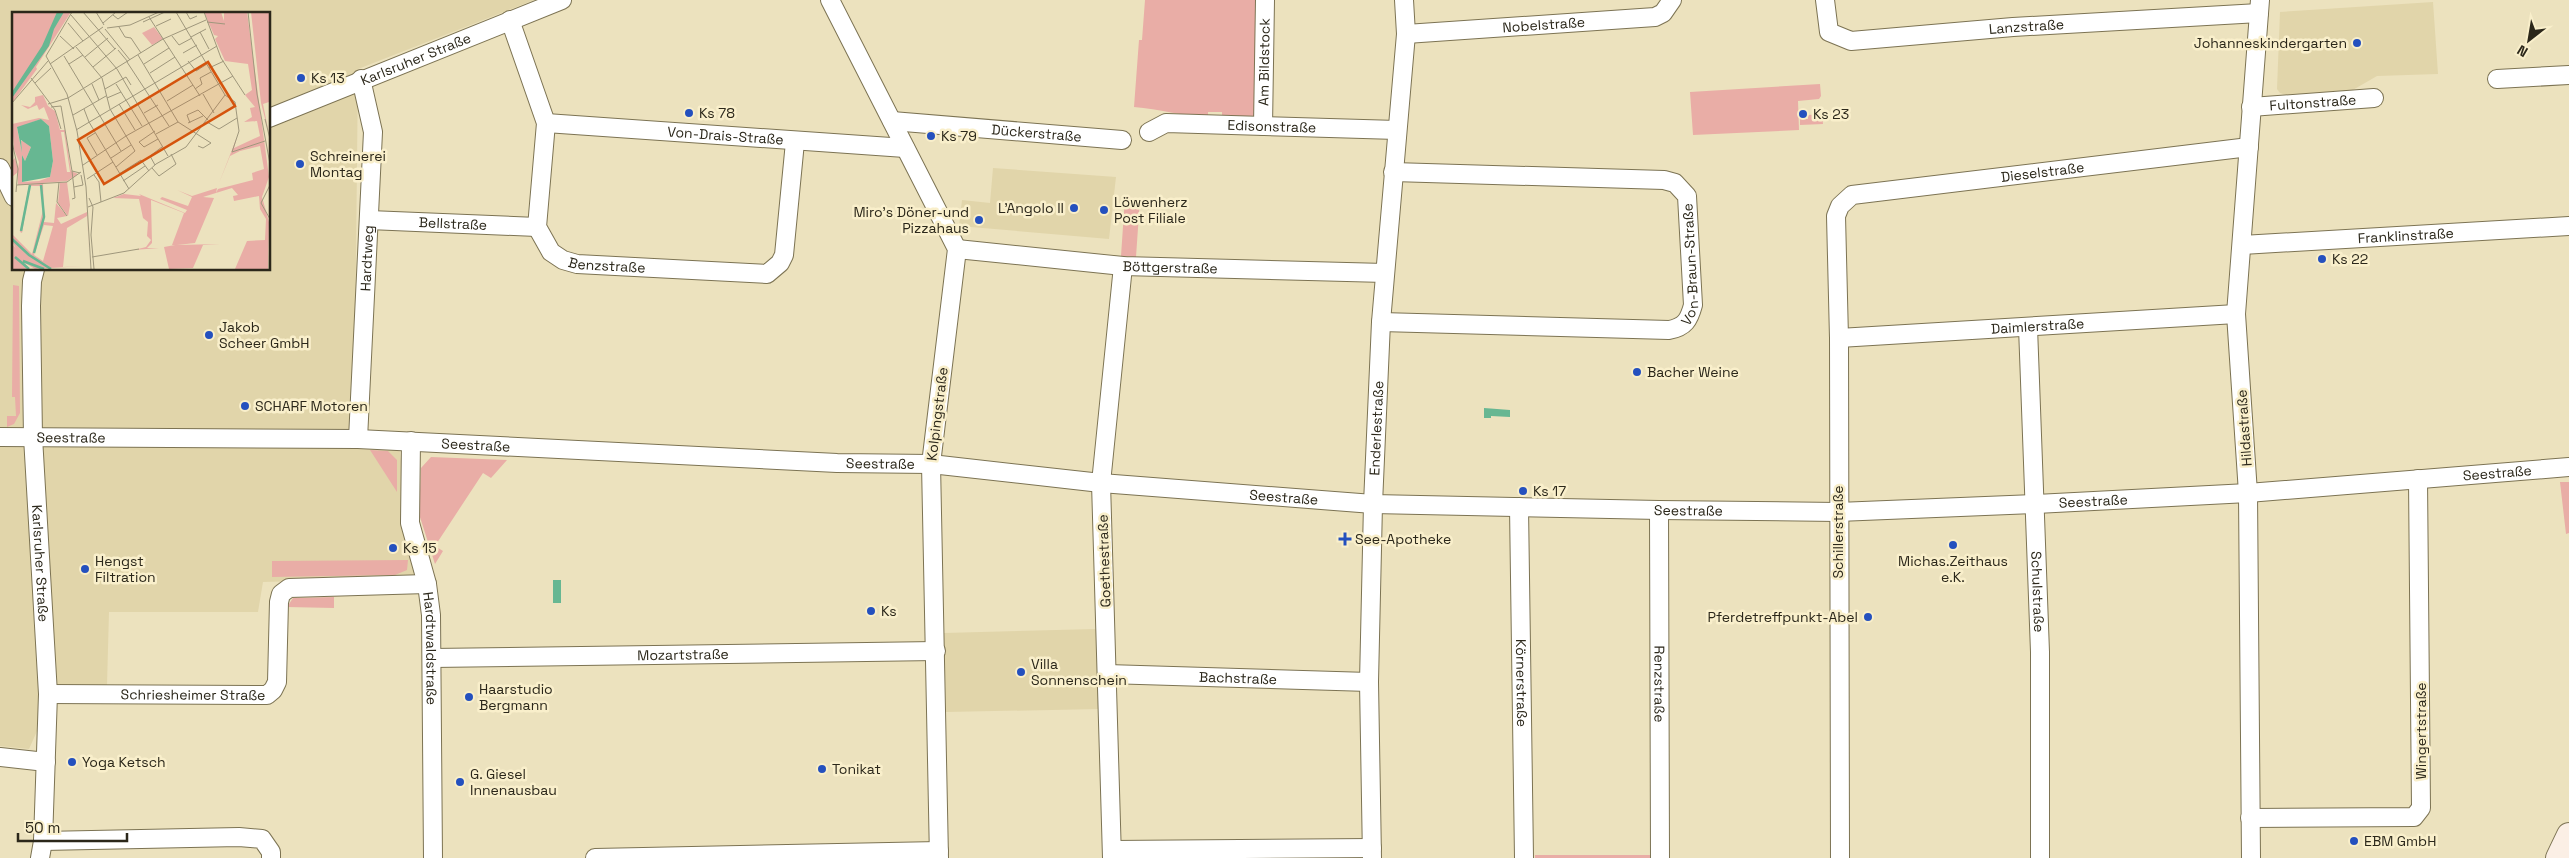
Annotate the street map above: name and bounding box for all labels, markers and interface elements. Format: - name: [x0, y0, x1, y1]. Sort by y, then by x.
- inset map: [12, 12, 270, 270]
- street label: Nobelstraße: [1502, 13, 1585, 36]
- street label: Lanzstraße: [1988, 15, 2065, 38]
- north arrow: [2504, 15, 2554, 65]
- street label: Am Bildstock: [1254, 18, 1274, 106]
- street label: Karlsruher Straße: [358, 29, 473, 89]
- place label: Johanneskindergarten: [2194, 34, 2347, 52]
- marker: Johanneskindergarten: [2351, 37, 2363, 49]
- text: N: [2514, 41, 2531, 61]
- place label: Ks 13: [311, 69, 345, 87]
- marker: Ks 13: [295, 72, 307, 84]
- street label: Fultonstraße: [2269, 90, 2357, 115]
- place label: Ks 78: [699, 104, 735, 122]
- place label: Ks 23: [1813, 105, 1849, 123]
- marker: Ks 78: [683, 107, 695, 119]
- marker: Ks 23: [1797, 108, 1809, 120]
- street label: Edisonstraße: [1227, 116, 1316, 137]
- street label: Dückerstraße: [991, 120, 1082, 146]
- street label: Von-Drais-Straße: [667, 122, 784, 149]
- place label: Ks 79: [941, 127, 977, 145]
- marker: Ks 79: [925, 130, 937, 142]
- place label: Schreinerei Montag: [310, 147, 386, 181]
- marker: Schreinerei Montag: [294, 158, 306, 170]
- street label: Dieselstraße: [2000, 158, 2085, 186]
- place label: Löwenherz Post Filiale: [1114, 193, 1188, 227]
- place label: L'Angolo II: [998, 199, 1064, 217]
- marker: L'Angolo II: [1068, 202, 1080, 214]
- place label: Miro's Döner-und Pizzahaus: [853, 203, 969, 237]
- street label: Von-Braun-Straße: [1677, 203, 1702, 329]
- marker: Löwenherz Post Filiale: [1098, 204, 1110, 216]
- street label: Bellstraße: [418, 213, 487, 234]
- marker: Miro's Döner-und Pizzahaus: [973, 214, 985, 226]
- street label: Franklinstraße: [2357, 224, 2454, 247]
- street label: Hardtweg: [356, 225, 377, 292]
- place label: Ks 22: [2332, 250, 2368, 268]
- street label: Benzstraße: [566, 253, 646, 277]
- marker: Ks 22: [2316, 253, 2328, 265]
- street label: Böttgerstraße: [1122, 257, 1218, 278]
- street label: Daimlerstraße: [1990, 314, 2085, 338]
- place label: Jakob Scheer GmbH: [219, 318, 309, 352]
- marker: Jakob Scheer GmbH: [203, 329, 215, 341]
- place label: Bacher Weine: [1647, 363, 1739, 381]
- street label: Kolpingstraße: [922, 366, 952, 462]
- marker: Bacher Weine: [1631, 366, 1643, 378]
- street label: Enderlestraße: [1365, 380, 1387, 476]
- street label: Hildastraße: [2232, 389, 2256, 467]
- place label: SCHARF Motoren: [255, 397, 368, 415]
- marker: SCHARF Motoren: [239, 400, 251, 412]
- street label: Seestraße: [36, 428, 106, 447]
- street label: Seestraße: [441, 434, 511, 456]
- street label: Seestraße: [846, 454, 915, 473]
- street label: Seestraße: [2462, 461, 2532, 485]
- place label: Ks 17: [1533, 482, 1566, 500]
- street label: Seestraße: [1249, 485, 1319, 509]
- marker: Ks 17: [1517, 485, 1529, 497]
- street label: Schillerstraße: [1829, 485, 1847, 579]
- street label: Seestraße: [2058, 490, 2128, 512]
- street label: Seestraße: [1654, 501, 1723, 520]
- street label: Karlsruher Straße: [28, 504, 53, 623]
- street label: Goethestraße: [1093, 514, 1115, 608]
- place label: See-Apotheke: [1355, 530, 1451, 548]
- marker: See-Apotheke: [1339, 533, 1351, 545]
- place label: Ks 15: [403, 539, 437, 557]
- marker: Michas.Zeithaus e.K.: [1947, 539, 1959, 551]
- marker: Ks 15: [387, 542, 399, 554]
- street label: Schulstraße: [2027, 551, 2048, 633]
- place label: Hengst Filtration: [95, 552, 156, 586]
- place label: Michas.Zeithaus e.K.: [1898, 552, 2008, 586]
- marker: Hengst Filtration: [79, 563, 91, 575]
- street label: Hardtwaldstraße: [419, 591, 441, 705]
- place label: Ks: [881, 602, 897, 620]
- marker: Ks: [865, 605, 877, 617]
- place label: Pferdetreffpunkt-Abel: [1708, 608, 1858, 626]
- marker: Pferdetreffpunkt-Abel: [1862, 611, 1874, 623]
- street label: Körnerstraße: [1512, 639, 1531, 727]
- street label: Mozartstraße: [637, 645, 729, 664]
- street label: Renzstraße: [1650, 646, 1669, 722]
- place label: Villa Sonnenschein: [1031, 655, 1127, 689]
- marker: Villa Sonnenschein: [1015, 666, 1027, 678]
- street label: Bachstraße: [1199, 668, 1277, 688]
- place label: Haarstudio Bergmann: [479, 680, 553, 714]
- street label: Wingertstraße: [2412, 682, 2430, 780]
- street label: Schriesheimer Straße: [121, 685, 265, 704]
- marker: Haarstudio Bergmann: [463, 691, 475, 703]
- place label: Yoga Ketsch: [82, 753, 166, 771]
- marker: Yoga Ketsch: [66, 756, 78, 768]
- place label: Tonikat: [832, 760, 881, 778]
- marker: Tonikat: [816, 763, 828, 775]
- place label: G. Giesel Innenausbau: [470, 765, 557, 799]
- marker: G. Giesel Innenausbau: [454, 776, 466, 788]
- scale bar: [18, 810, 126, 842]
- text: 50 m: [25, 818, 60, 837]
- place label: EBM GmbH: [2364, 832, 2436, 850]
- marker: EBM GmbH: [2348, 835, 2360, 847]

